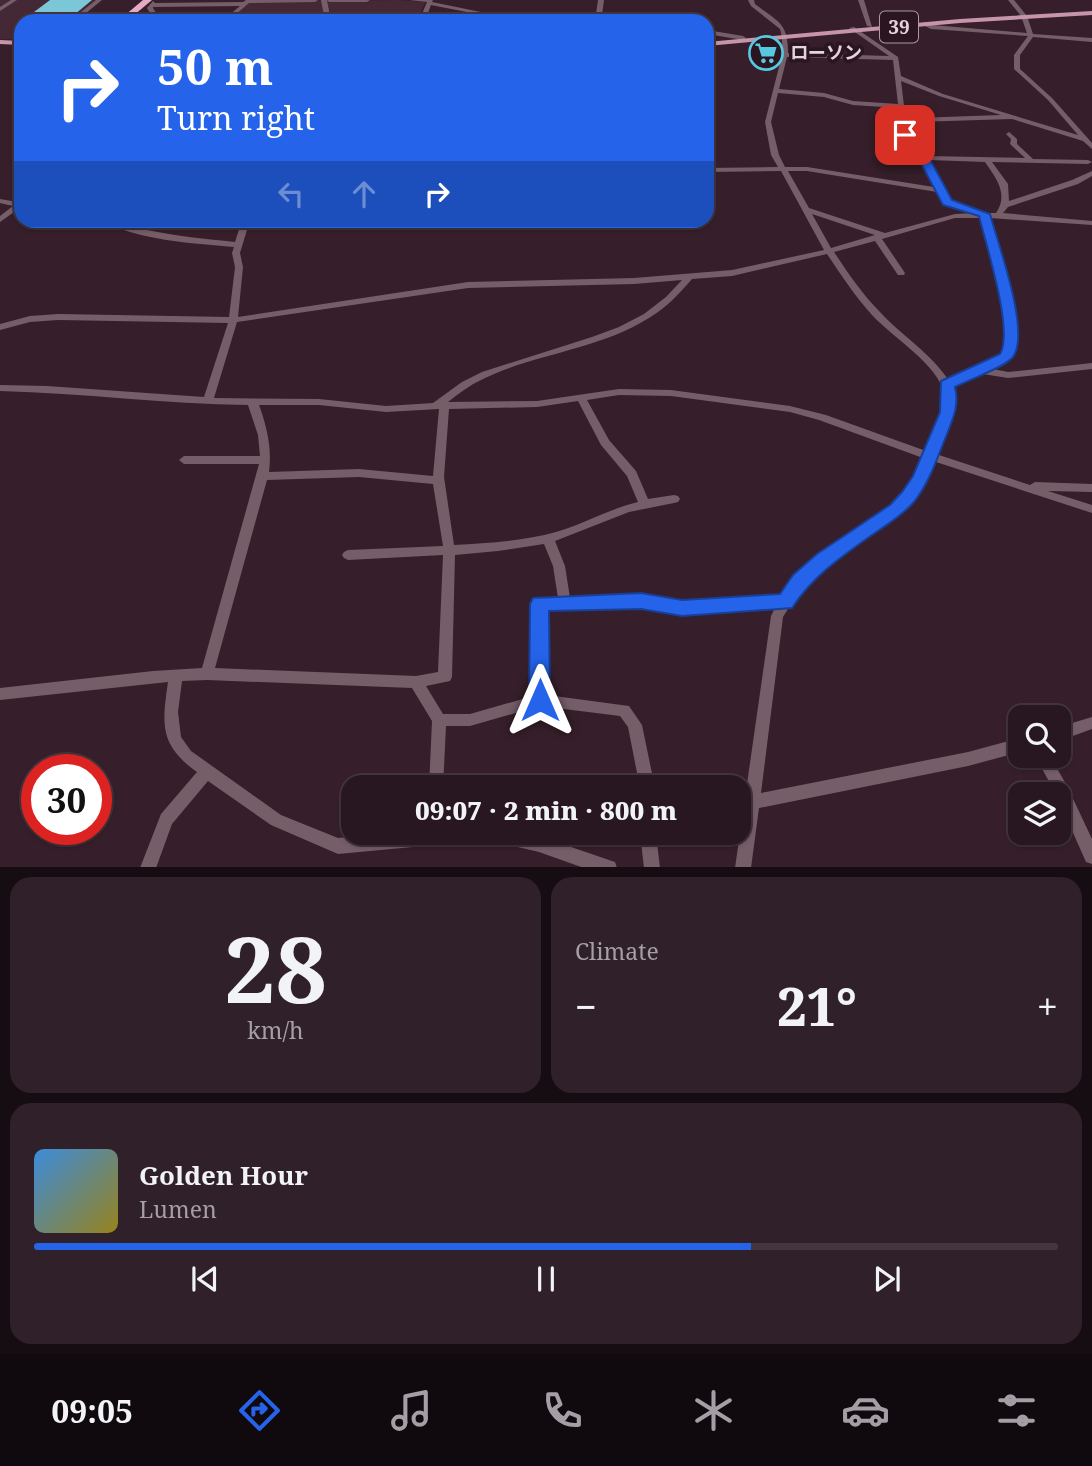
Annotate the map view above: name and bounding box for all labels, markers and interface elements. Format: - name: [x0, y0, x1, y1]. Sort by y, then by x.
- road number: 39: [880, 12, 918, 42]
- text: 50 m: [157, 33, 273, 99]
- supermarket icon: ローソン: [747, 34, 785, 72]
- place label: ローソン: [790, 40, 862, 64]
- icon: right: [42, 42, 133, 133]
- text: Turn right: [157, 96, 315, 139]
- pin: [875, 105, 935, 165]
- icon: arrive: [886, 116, 924, 154]
- icon: left: [272, 175, 310, 213]
- icon: ahead: [345, 175, 383, 213]
- icon: right: [418, 175, 456, 213]
- position arrow: [503, 663, 577, 737]
- map controls: [1008, 705, 1071, 845]
- button: search: [1008, 705, 1071, 768]
- speed limit sign: 30: [21, 754, 112, 845]
- button: layers: [1008, 782, 1071, 845]
- text: 09:07 · 2 min · 800 m: [415, 792, 677, 828]
- text: 28: [224, 906, 327, 1030]
- text: Climate: [575, 935, 659, 967]
- text: 21°: [777, 970, 857, 1041]
- text: −: [575, 980, 597, 1032]
- text: +: [1037, 980, 1058, 1032]
- text: km/h: [247, 1014, 304, 1046]
- text: Golden Hour: [139, 1157, 308, 1193]
- text: Lumen: [139, 1193, 217, 1225]
- icon: previous: [186, 1260, 224, 1298]
- icon: pause: [527, 1260, 565, 1298]
- icon: next: [868, 1260, 906, 1298]
- icon: directions: [235, 1386, 284, 1435]
- icon: music: [387, 1386, 436, 1435]
- icon: phone: [538, 1386, 587, 1435]
- icon: climate: [689, 1386, 738, 1435]
- icon: car: [841, 1386, 890, 1435]
- icon: filters: [992, 1386, 1041, 1435]
- text: 09:05: [51, 1389, 133, 1432]

